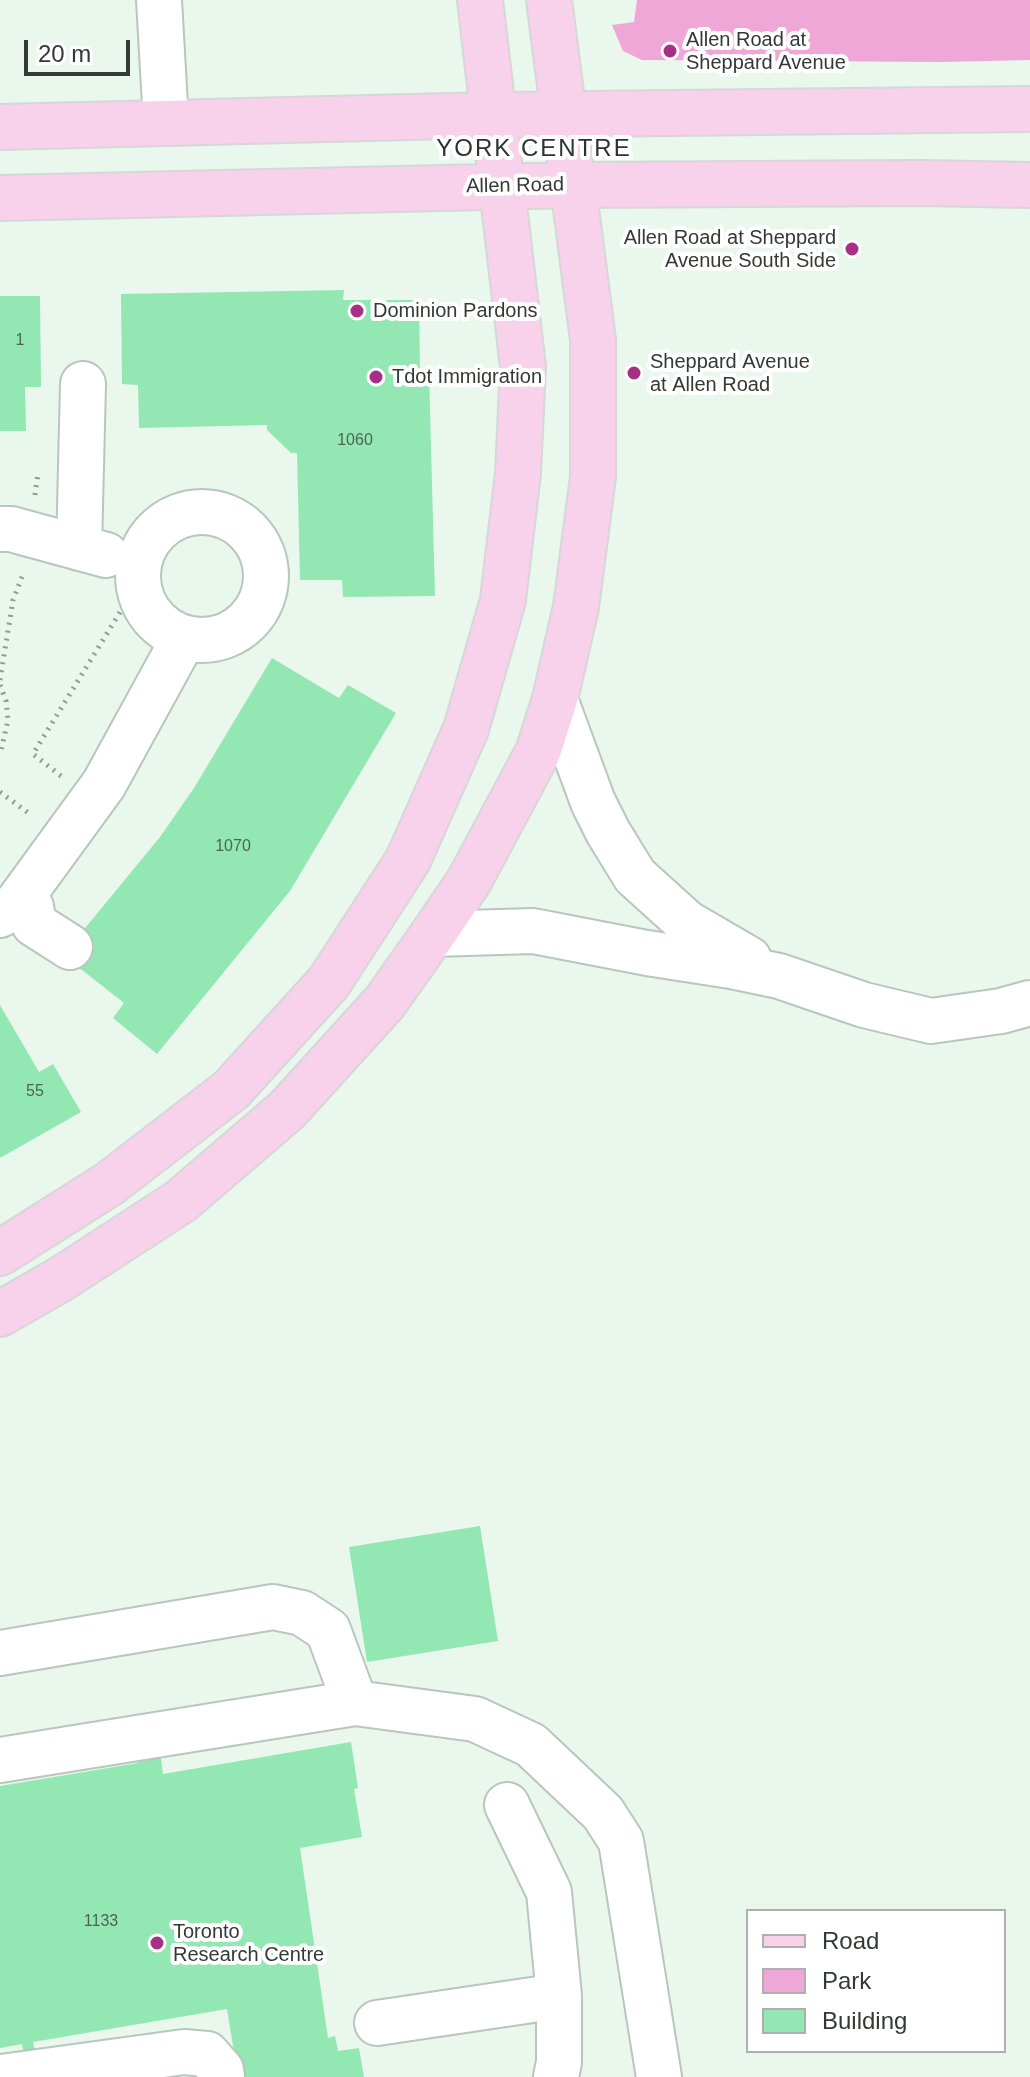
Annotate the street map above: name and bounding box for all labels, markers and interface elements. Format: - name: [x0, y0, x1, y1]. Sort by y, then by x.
- scale bar: [28, 24, 134, 74]
- place label: Allen Road at Sheppard Avenue: [686, 28, 846, 75]
- text: 20 m: [38, 40, 91, 67]
- marker: Allen Road at Sheppard Avenue: [661, 42, 679, 60]
- district label: YORK CENTRE: [436, 135, 632, 163]
- street label: Allen Road: [466, 173, 564, 199]
- place label: Allen Road at Sheppard Avenue South Side: [624, 226, 836, 273]
- marker: Allen Road at Sheppard Avenue South Side: [843, 240, 861, 258]
- place label: Dominion Pardons: [373, 299, 538, 323]
- marker: Dominion Pardons: [348, 302, 366, 320]
- house number: 1: [16, 331, 24, 351]
- place label: Sheppard Avenue at Allen Road: [650, 350, 810, 397]
- marker: Sheppard Avenue at Allen Road: [625, 364, 643, 382]
- place label: Tdot Immigration: [392, 365, 542, 389]
- marker: Tdot Immigration: [367, 368, 385, 386]
- house number: 1060: [337, 431, 373, 451]
- house number: 1070: [215, 837, 251, 857]
- house number: 55: [26, 1082, 44, 1102]
- legend: [746, 1909, 1006, 2053]
- house number: 1133: [84, 1912, 118, 1932]
- place label: Toronto Research Centre: [173, 1920, 324, 1967]
- text: Road: [822, 1927, 879, 1954]
- marker: Toronto Research Centre: [148, 1934, 166, 1952]
- text: Park: [822, 1967, 871, 1994]
- text: Building: [822, 2007, 907, 2034]

